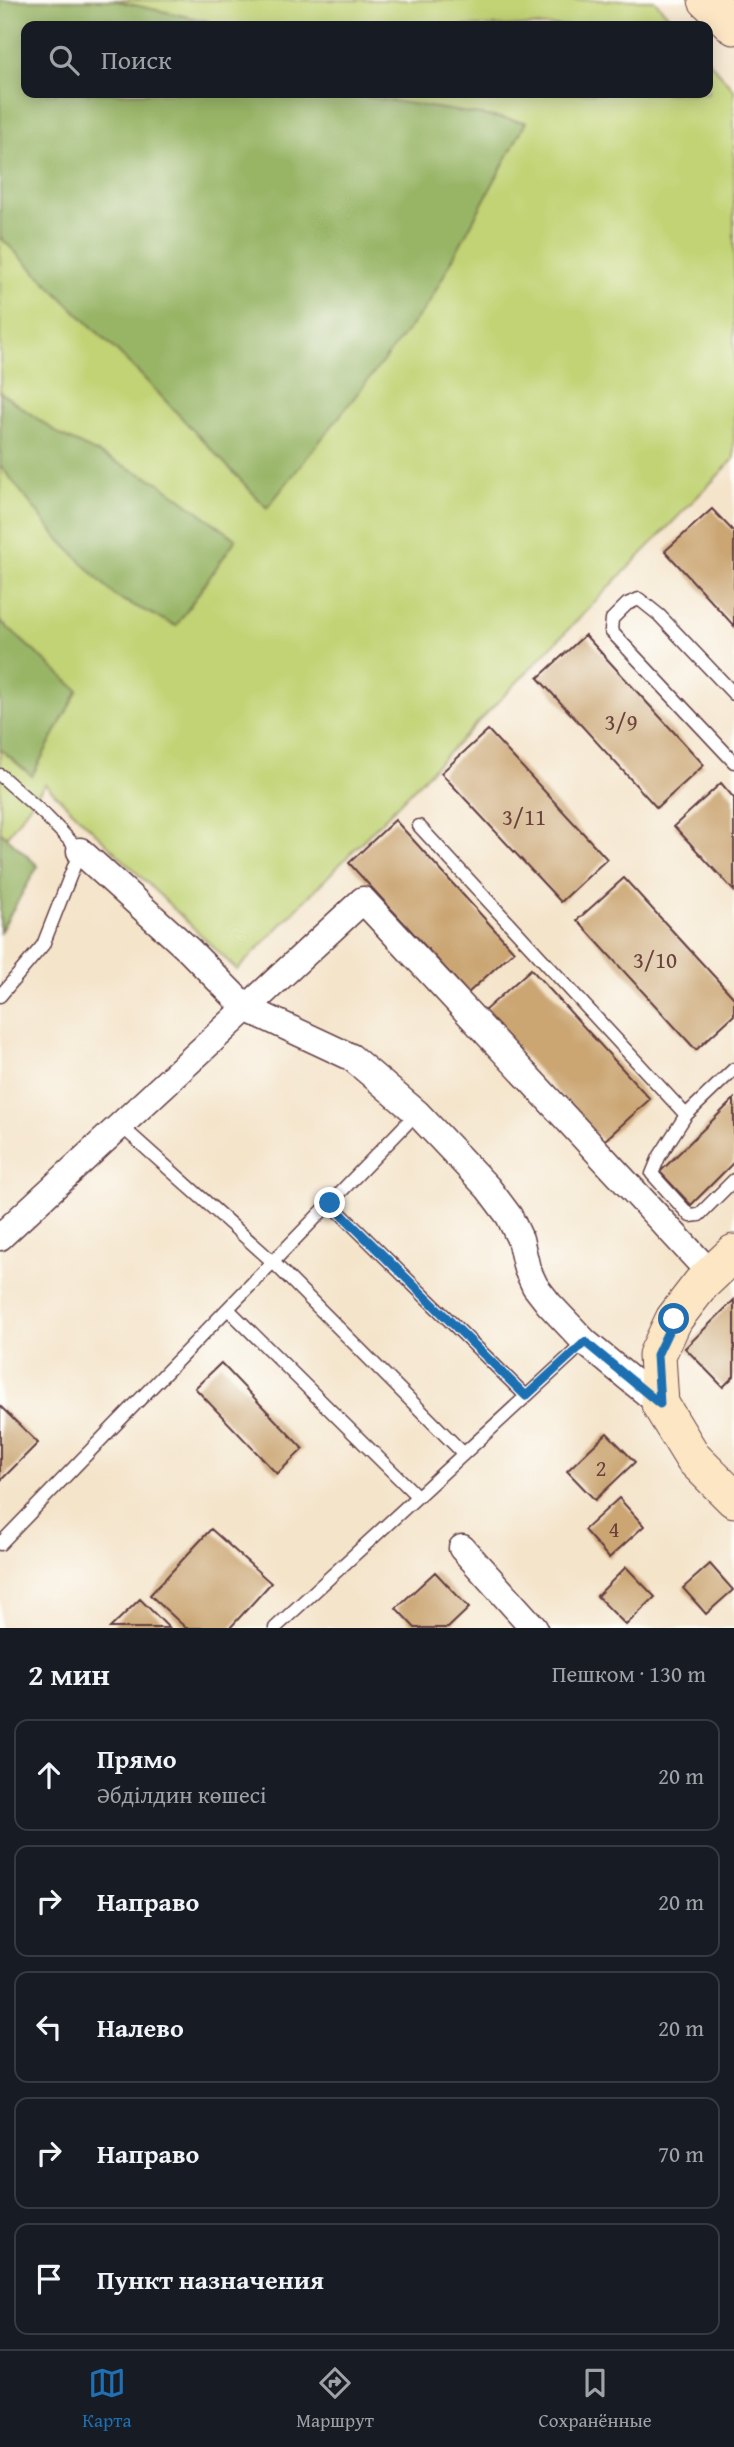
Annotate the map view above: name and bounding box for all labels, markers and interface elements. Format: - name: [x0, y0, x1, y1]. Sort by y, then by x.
- search box: [21, 21, 713, 98]
- text: Поиск: [101, 40, 172, 79]
- icon: search: [45, 41, 83, 79]
- house number: 3/9: [605, 705, 638, 738]
- house number: 3/11: [502, 800, 546, 833]
- house number: 3/10: [633, 943, 677, 976]
- route end: [314, 1187, 345, 1218]
- route start: [658, 1303, 689, 1334]
- house number: 2: [595, 1451, 607, 1484]
- house number: 4: [608, 1512, 620, 1545]
- text: 2 мин: [28, 1652, 110, 1696]
- text: Пешком · 130 m: [552, 1657, 706, 1690]
- text: Прямо: [97, 1739, 177, 1778]
- icon: ahead: [30, 1756, 68, 1794]
- text: 20 m: [658, 1759, 704, 1792]
- text: Әбділдин көшесі: [97, 1778, 266, 1811]
- icon: right: [30, 1882, 68, 1920]
- text: Направо: [97, 1882, 199, 1921]
- text: 20 m: [658, 1885, 704, 1918]
- icon: left: [30, 2008, 68, 2046]
- text: Налево: [97, 2008, 184, 2047]
- text: 20 m: [658, 2011, 704, 2044]
- icon: right: [30, 2134, 68, 2172]
- text: Направо: [97, 2134, 199, 2173]
- text: 70 m: [658, 2137, 704, 2170]
- icon: arrive: [30, 2260, 68, 2298]
- text: Пункт назначения: [97, 2260, 324, 2299]
- tab: Карта: [82, 2364, 132, 2434]
- tab: Маршрут: [296, 2364, 374, 2434]
- tab: Сохранённые: [538, 2364, 652, 2434]

